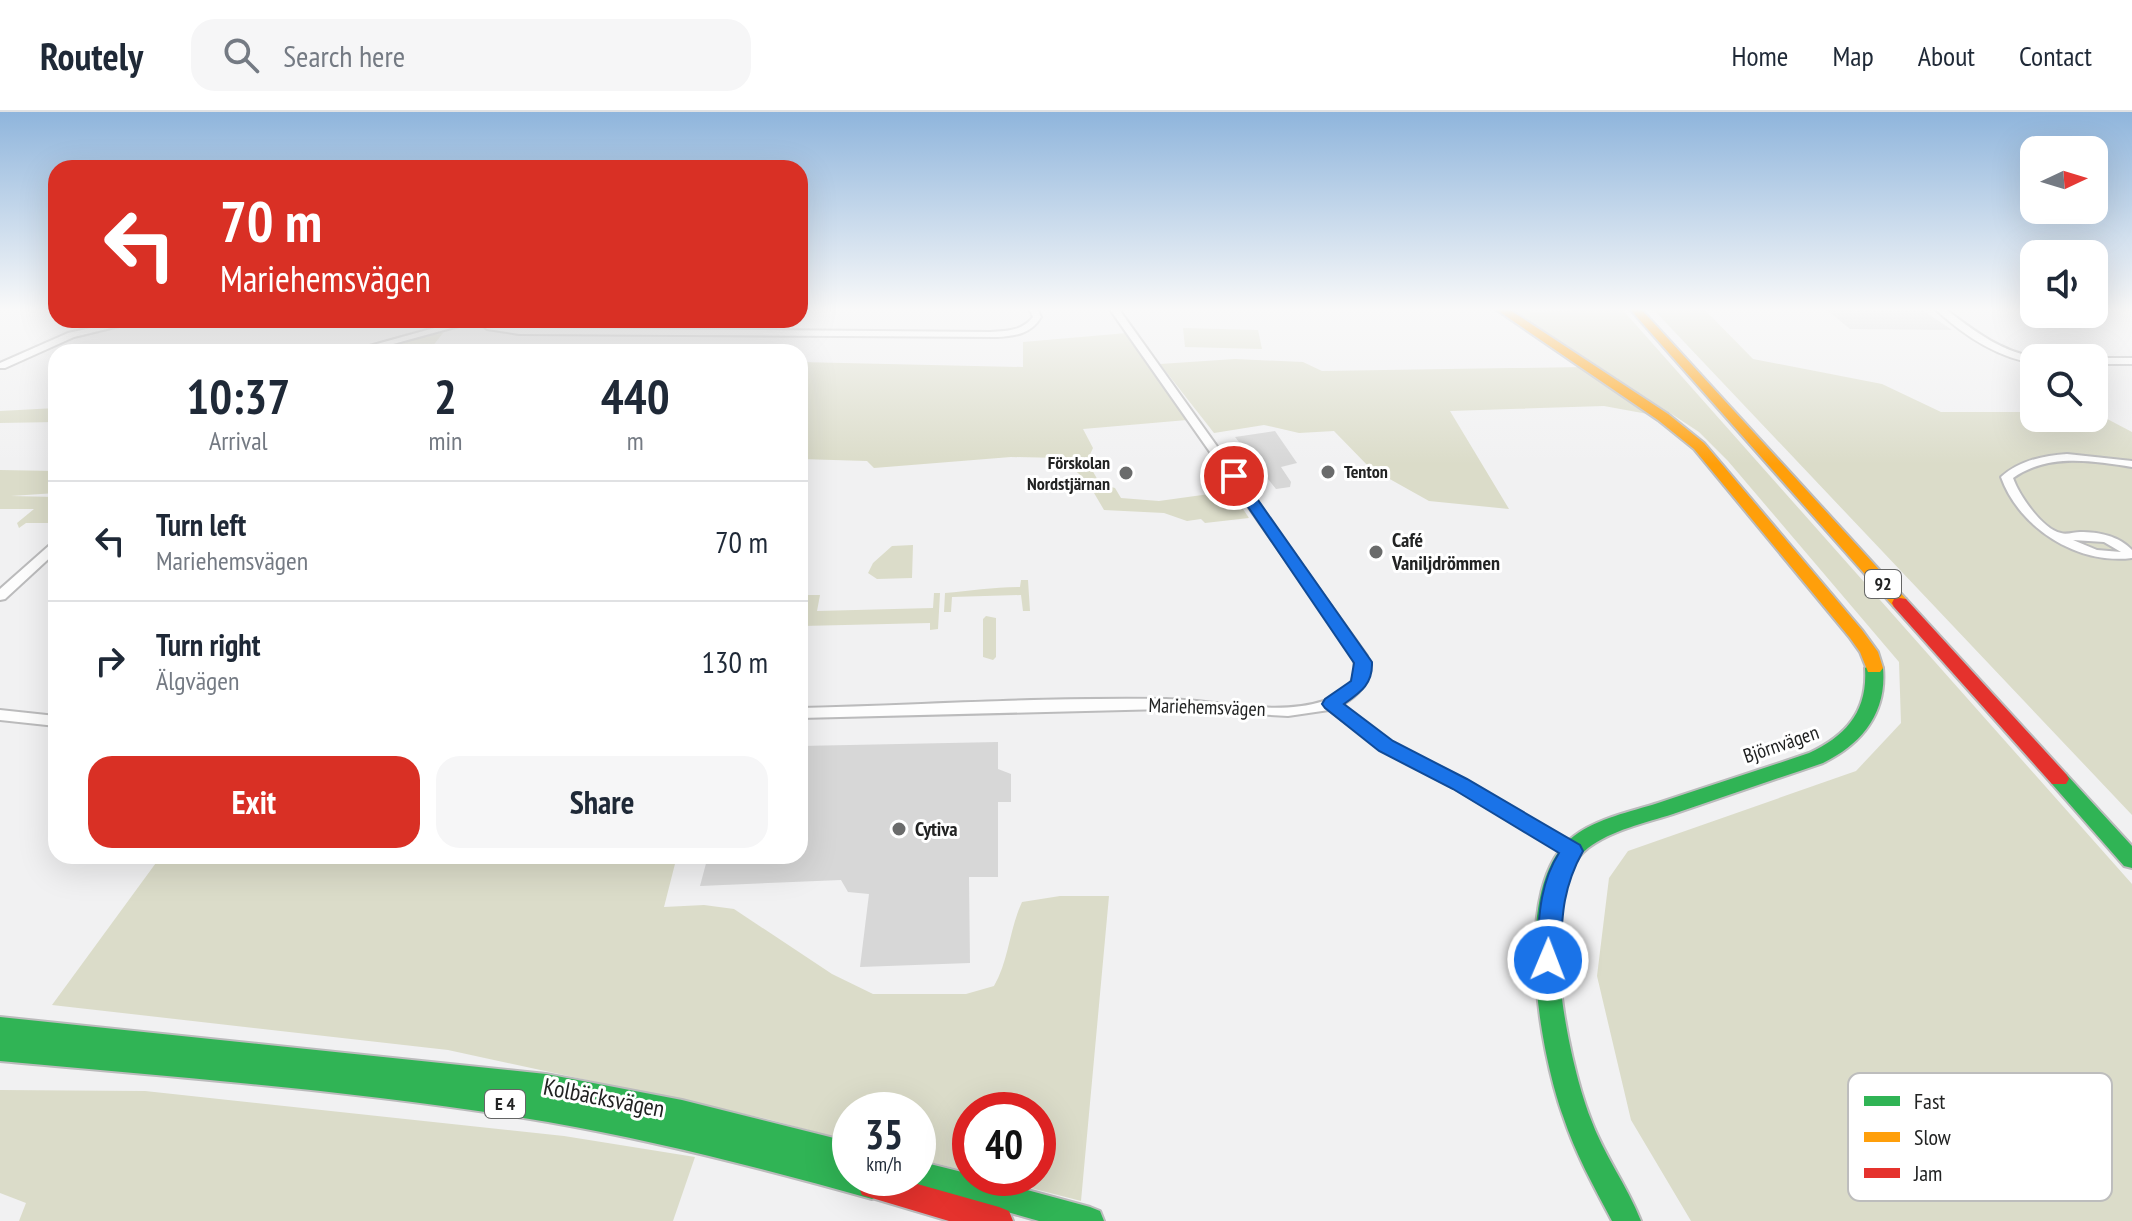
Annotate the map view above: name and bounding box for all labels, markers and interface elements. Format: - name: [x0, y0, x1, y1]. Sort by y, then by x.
- search box: [191, 19, 751, 91]
- text: Routely: [40, 31, 143, 80]
- icon: search: [219, 33, 263, 77]
- text: Search here: [283, 36, 405, 75]
- text: Home: [1732, 37, 1788, 74]
- text: Map: [1832, 37, 1874, 74]
- text: About: [1918, 37, 1975, 74]
- text: Contact: [2019, 37, 2092, 74]
- north arrow: [2020, 136, 2108, 224]
- map controls: [2020, 136, 2108, 432]
- text: 70 m: [220, 185, 322, 257]
- icon: left: [88, 192, 192, 296]
- button: sound: [2020, 240, 2108, 328]
- text: Mariehemsvägen: [220, 255, 431, 302]
- button: search: [2020, 344, 2108, 432]
- text: 10:37: [186, 365, 290, 427]
- text: 2: [434, 365, 457, 427]
- text: 440: [601, 365, 670, 427]
- text: Arrival: [209, 424, 268, 457]
- text: min: [428, 424, 462, 457]
- text: m: [627, 424, 644, 457]
- pin: [1200, 442, 1268, 510]
- place label: Förskolan Nordstjärnan: [1027, 451, 1110, 495]
- icon: arrive: [1212, 454, 1256, 498]
- place label: Tenton: [1344, 460, 1388, 483]
- marker: Tenton: [1319, 463, 1337, 481]
- marker: Förskolan Nordstjärnan: [1117, 464, 1135, 482]
- text: Turn left: [156, 505, 246, 544]
- icon: left: [88, 519, 132, 563]
- text: 70 m: [715, 522, 768, 561]
- place label: Café Vaniljdrömmen: [1391, 527, 1500, 576]
- marker: Café Vaniljdrömmen: [1367, 543, 1385, 561]
- text: Mariehemsvägen: [156, 544, 308, 577]
- road number: 92: [1865, 570, 1901, 598]
- text: Turn right: [156, 625, 260, 664]
- icon: right: [88, 639, 132, 683]
- text: 130 m: [702, 642, 768, 681]
- text: Älgvägen: [156, 664, 239, 697]
- street label: Mariehemsvägen: [1148, 692, 1266, 722]
- street label: Björnvägen: [1740, 719, 1822, 769]
- button: Exit: [88, 756, 420, 848]
- button: Share: [436, 756, 768, 848]
- place label: Cytiva: [915, 816, 958, 842]
- marker: Cytiva: [890, 820, 908, 838]
- position arrow: [1506, 918, 1590, 1002]
- street label: Kolbäcksvägen: [541, 1071, 667, 1124]
- legend: [1848, 1073, 2112, 1201]
- text: Fast: [1914, 1087, 1945, 1115]
- road number: E 4: [485, 1090, 525, 1118]
- speed limit sign: 40: [952, 1092, 1056, 1196]
- text: 35: [865, 1108, 903, 1160]
- text: Slow: [1914, 1123, 1951, 1151]
- text: km/h: [866, 1151, 902, 1177]
- text: Jam: [1913, 1159, 1942, 1187]

